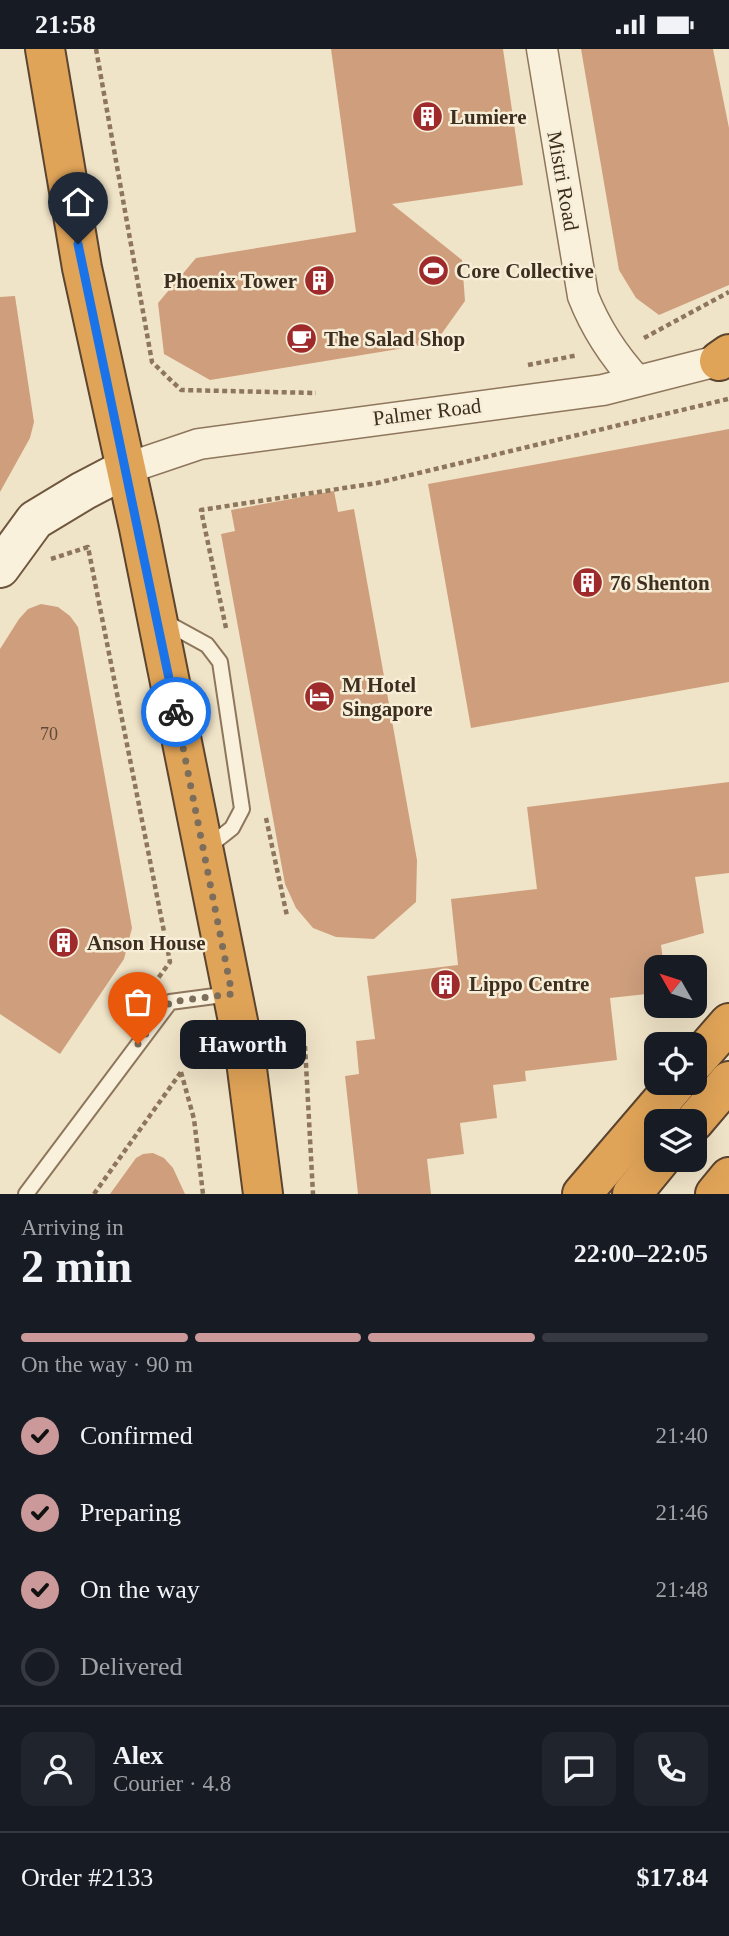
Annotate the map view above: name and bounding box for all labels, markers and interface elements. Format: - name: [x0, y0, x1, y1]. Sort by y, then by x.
- text: 21:58: [35, 10, 96, 39]
- building icon: Lumiere: [410, 100, 444, 134]
- place label: Lumiere: [450, 105, 527, 129]
- street label: Mistri Road: [542, 129, 584, 233]
- pin: [48, 172, 108, 244]
- icon: home: [59, 183, 97, 221]
- sports icon: Core Collective: [416, 254, 450, 288]
- place label: Core Collective: [456, 259, 594, 283]
- building icon: Phoenix Tower: [303, 264, 337, 298]
- place label: Phoenix Tower: [163, 269, 297, 293]
- cafe icon: The Salad Shop: [284, 322, 318, 356]
- place label: The Salad Shop: [324, 327, 465, 351]
- street label: Palmer Road: [371, 393, 483, 431]
- building icon: 76 Shenton: [570, 566, 604, 600]
- place label: 76 Shenton: [610, 571, 710, 595]
- place label: M Hotel Singapore: [342, 673, 433, 721]
- courier: [141, 677, 211, 747]
- hotel icon: M Hotel Singapore: [302, 680, 336, 714]
- icon: bike: [157, 693, 195, 731]
- house number: 70: [40, 724, 58, 744]
- building icon: Anson House: [47, 926, 81, 960]
- place label: Anson House: [87, 931, 205, 955]
- north arrow: [644, 955, 707, 1019]
- map controls: [644, 955, 707, 1172]
- building icon: Lippo Centre: [429, 967, 463, 1001]
- pin: [108, 972, 168, 1044]
- place label: Lippo Centre: [469, 972, 589, 996]
- icon: bag: [119, 983, 157, 1021]
- callout: Haworth: [180, 1019, 306, 1069]
- text: Haworth: [199, 1032, 287, 1057]
- button: locate: [644, 1032, 707, 1095]
- button: layers: [644, 1109, 707, 1172]
- text: Arriving in: [21, 1215, 124, 1240]
- text: 22:00–22:05: [574, 1239, 708, 1268]
- text: 2 min: [21, 1241, 132, 1292]
- text: On the way · 90 m: [21, 1352, 193, 1377]
- icon: check: [21, 1417, 59, 1455]
- text: Confirmed: [80, 1421, 193, 1450]
- text: 21:40: [656, 1423, 708, 1448]
- icon: check: [21, 1494, 59, 1532]
- text: Preparing: [80, 1498, 181, 1527]
- text: 21:46: [656, 1500, 708, 1525]
- icon: check: [21, 1571, 59, 1609]
- text: On the way: [80, 1575, 200, 1604]
- text: 21:48: [656, 1577, 708, 1602]
- text: Delivered: [80, 1652, 183, 1681]
- button: person: [21, 1732, 95, 1806]
- button: chat: [542, 1732, 616, 1806]
- button: phone: [634, 1732, 708, 1806]
- text: Alex: [113, 1741, 164, 1770]
- text: Courier · 4.8: [113, 1771, 231, 1796]
- text: Order #2133: [21, 1863, 153, 1892]
- text: $17.84: [637, 1863, 708, 1892]

